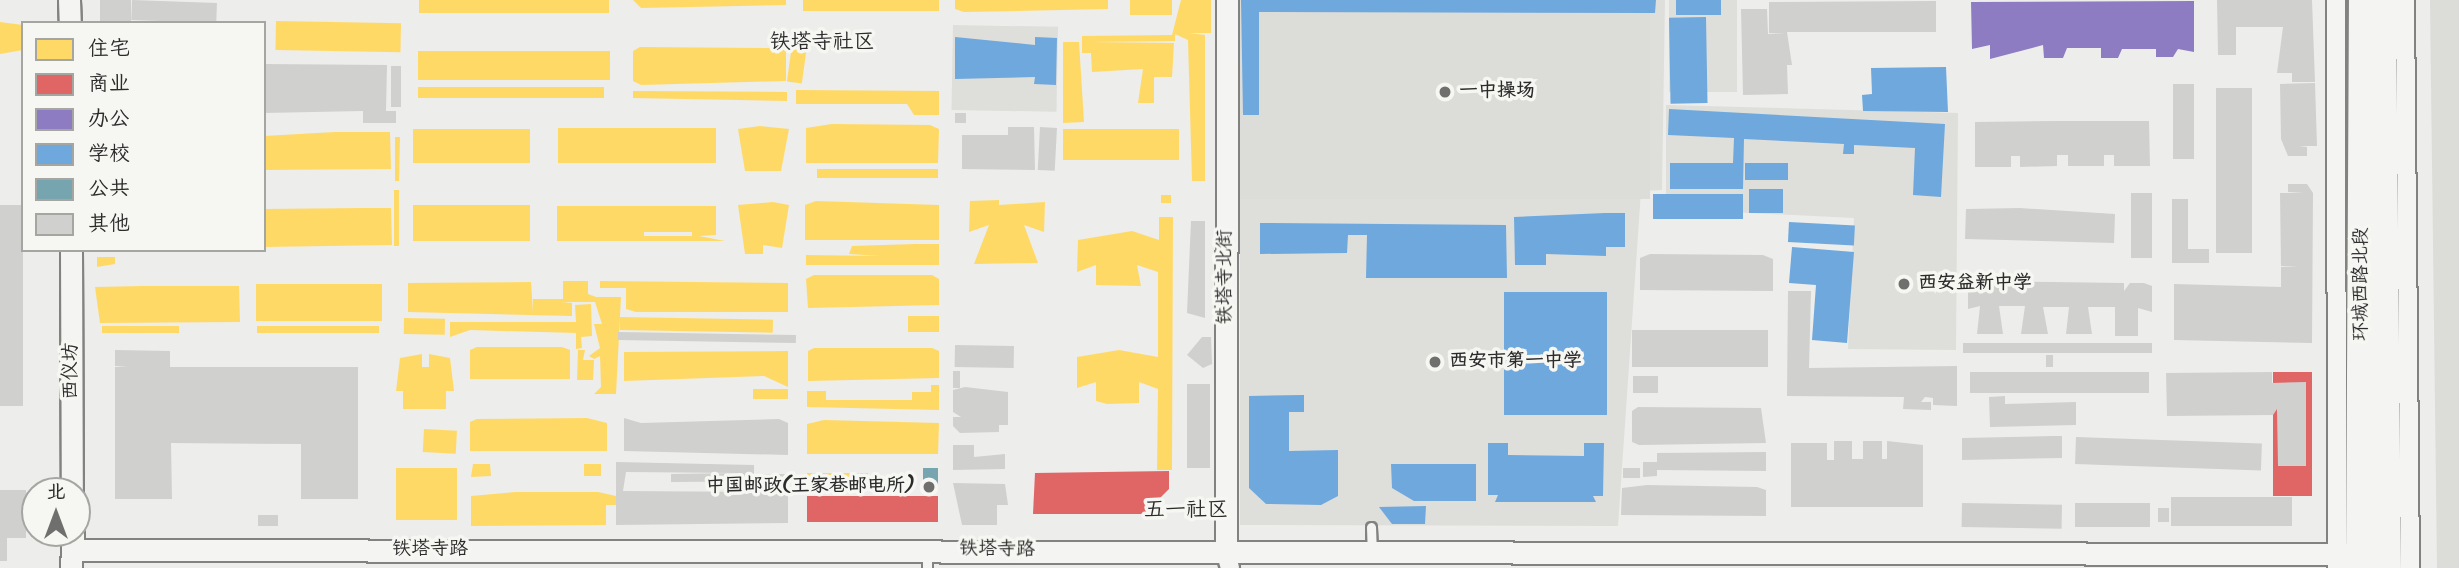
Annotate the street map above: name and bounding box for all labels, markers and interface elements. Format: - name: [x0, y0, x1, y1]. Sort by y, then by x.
- legend: [21, 21, 266, 252]
- district label: 铁塔寺社区: [770, 30, 874, 56]
- text: 住宅: [88, 33, 130, 66]
- text: 商业: [88, 68, 130, 101]
- place label: 一中操场: [1459, 81, 1535, 103]
- marker: 一中操场: [1437, 84, 1453, 100]
- text: 办公: [88, 103, 130, 136]
- text: 学校: [88, 138, 130, 171]
- text: 公共: [88, 173, 130, 206]
- text: 其他: [88, 208, 130, 241]
- street label: 环城西路北段: [2351, 227, 2373, 341]
- street label: 铁塔寺北街: [1215, 230, 1237, 324]
- place label: 西安益新中学: [1918, 273, 2032, 295]
- marker: 西安益新中学: [1896, 276, 1912, 292]
- street label: 西仪坊: [61, 343, 83, 399]
- place label: 西安市第一中学: [1449, 351, 1582, 373]
- marker: 西安市第一中学: [1427, 354, 1443, 370]
- place label: 中国邮政(王家巷邮电所): [706, 476, 915, 498]
- north arrow: [21, 477, 91, 547]
- text: 北: [46, 478, 66, 508]
- marker: 中国邮政(王家巷邮电所): [921, 479, 937, 495]
- district label: 五一社区: [1144, 498, 1228, 524]
- street label: 铁塔寺路: [959, 538, 1035, 562]
- street label: 铁塔寺路: [392, 539, 468, 561]

